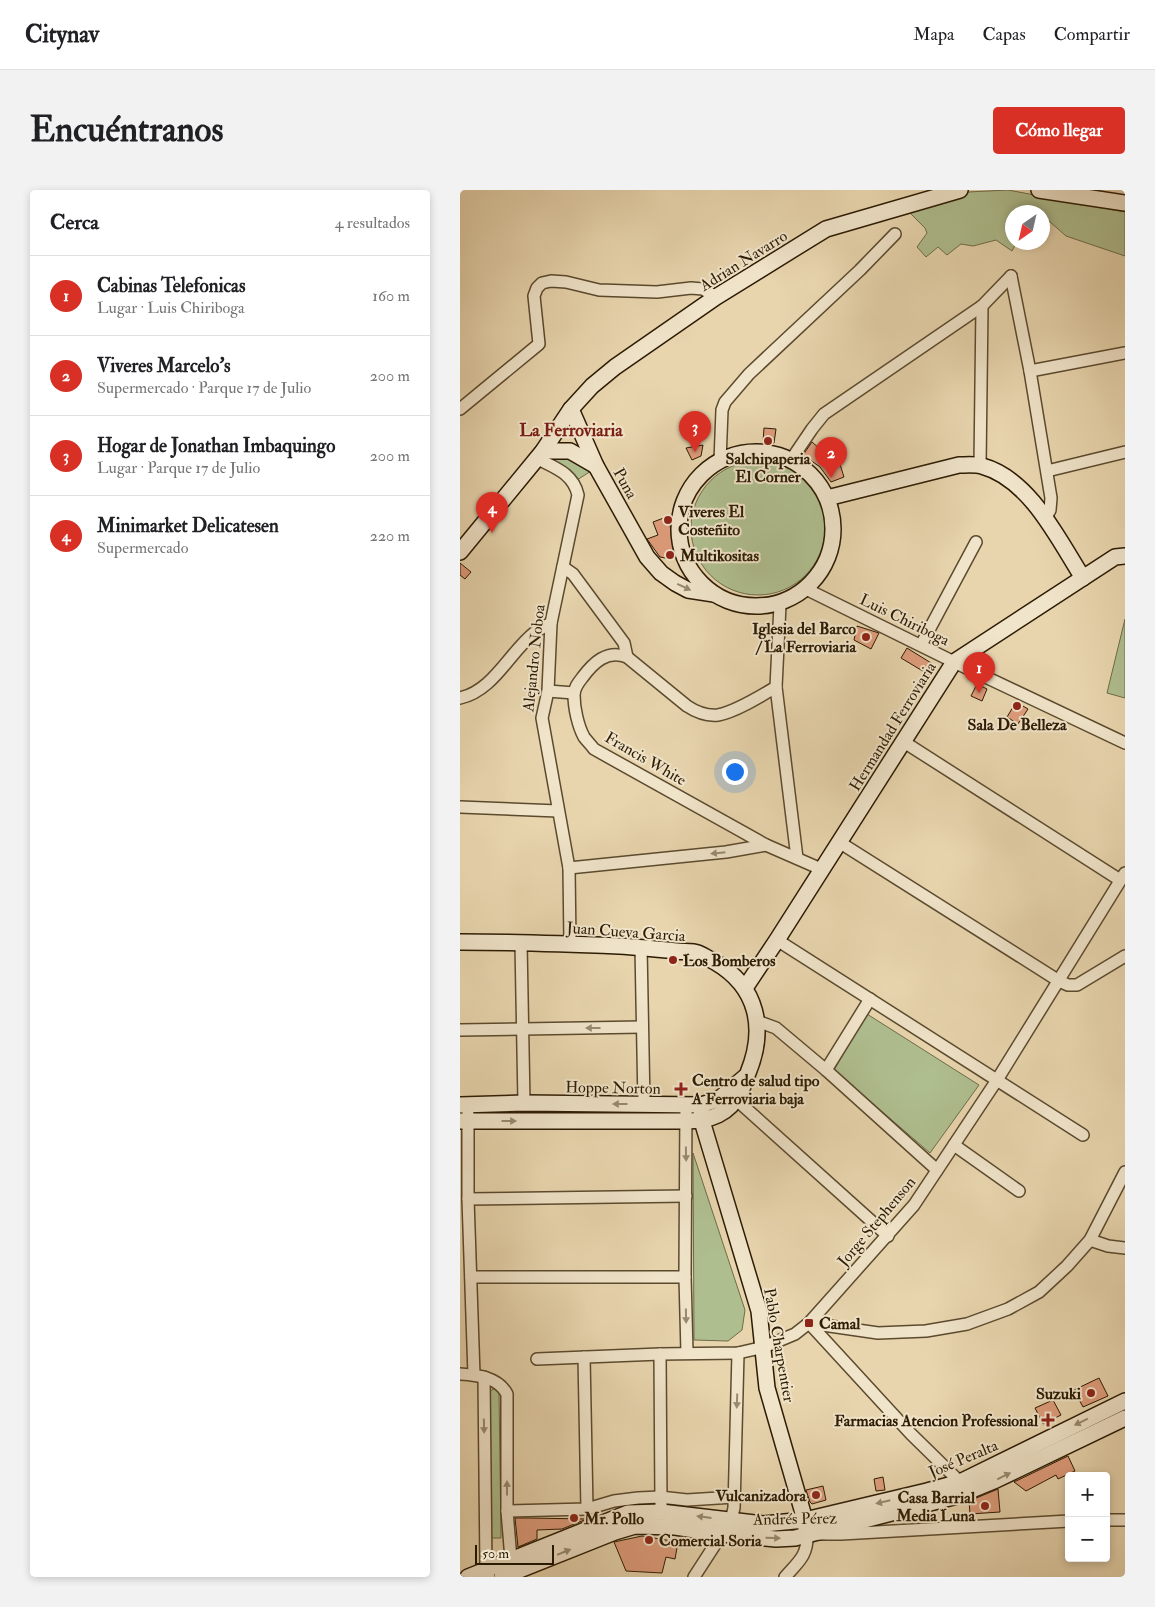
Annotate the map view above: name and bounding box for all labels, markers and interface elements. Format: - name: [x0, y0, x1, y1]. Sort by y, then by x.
- text: Citynav: [25, 19, 99, 50]
- text: Mapa: [913, 23, 955, 46]
- text: Capas: [983, 23, 1026, 46]
- text: Compartir: [1054, 23, 1130, 46]
- button: Cómo llegar: [993, 107, 1125, 154]
- text: Encuéntranos: [30, 108, 223, 152]
- north arrow: [1005, 205, 1050, 250]
- text: Cerca: [50, 209, 99, 236]
- text: 4 resultados: [335, 213, 410, 233]
- street label: Adrian Navarro: [695, 226, 791, 296]
- text: Cabinas Telefonicas: [97, 274, 245, 298]
- text: 1: [63, 286, 69, 306]
- text: 160 m: [372, 286, 410, 306]
- text: Lugar · Luis Chiriboga: [97, 298, 245, 318]
- text: Viveres Marcelo's: [97, 354, 230, 378]
- text: 2: [62, 366, 70, 386]
- text: 200 m: [370, 366, 410, 386]
- text: Supermercado · Parque 17 de Julio: [97, 378, 311, 398]
- pin: 3: [679, 411, 711, 452]
- district label: La Ferroviaria: [519, 419, 623, 442]
- text: Hogar de Jonathan Imbaquingo: [97, 434, 335, 458]
- marker: Salchipaperia El Corner: [762, 435, 774, 447]
- pin: 2: [815, 437, 847, 478]
- text: 3: [63, 446, 69, 466]
- text: 200 m: [370, 446, 410, 466]
- place label: Salchipaperia El Corner: [726, 449, 811, 487]
- text: Lugar · Parque 17 de Julio: [97, 458, 260, 478]
- street label: Puna: [609, 464, 642, 503]
- pin: 4: [476, 492, 508, 533]
- place label: Viveres El Costeñito: [677, 502, 745, 540]
- text: Minimarket Delicatesen: [97, 514, 279, 538]
- marker: Viveres El Costeñito: [662, 514, 674, 526]
- text: 4: [62, 526, 70, 546]
- text: 220 m: [370, 526, 410, 546]
- text: Supermercado: [97, 538, 188, 558]
- place label: Multikositas: [679, 546, 759, 566]
- marker: Multikositas: [664, 549, 676, 561]
- one-way arrow: [677, 584, 691, 592]
- street label: Luis Chiriboga: [856, 590, 953, 650]
- street label: Alejandro Noboa: [518, 603, 550, 714]
- place label: Iglesia del Barco / La Ferroviaria: [752, 619, 856, 657]
- marker: Iglesia del Barco / La Ferroviaria: [860, 631, 872, 643]
- pin: 1: [963, 652, 995, 693]
- street label: Hermandad Ferroviaria: [845, 658, 941, 795]
- marker: Sala De Belleza: [1011, 700, 1023, 712]
- place label: Sala De Belleza: [968, 715, 1067, 735]
- street label: Francis White: [601, 727, 690, 790]
- your location: [722, 759, 748, 785]
- one-way arrow: [709, 849, 725, 857]
- street label: Juan Cueva Garcia: [565, 918, 686, 947]
- place label: Los Bomberos: [683, 951, 776, 971]
- marker: Los Bomberos: [667, 954, 679, 966]
- one-way arrow: [585, 1024, 601, 1032]
- place label: Centro de salud tipo A Ferroviaria baja: [691, 1071, 820, 1109]
- street label: Hoppe Norton: [565, 1077, 661, 1100]
- marker: Centro de salud tipo A Ferroviaria baja: [674, 1082, 688, 1096]
- one-way arrow: [611, 1100, 627, 1108]
- one-way arrow: [501, 1117, 517, 1125]
- one-way arrow: [682, 1146, 690, 1162]
- street label: Jorge Stephenson: [833, 1173, 921, 1272]
- street label: Pablo Charpentier: [758, 1286, 799, 1404]
- one-way arrow: [682, 1309, 690, 1325]
- place label: Camal: [819, 1314, 861, 1334]
- marker: Camal: [803, 1317, 815, 1329]
- place label: Suzuki: [1036, 1384, 1082, 1404]
- marker: Suzuki: [1085, 1387, 1097, 1399]
- one-way arrow: [733, 1394, 741, 1410]
- place label: Farmacias Atencion Professional: [834, 1411, 1039, 1431]
- marker: Farmacias Atencion Professional: [1042, 1414, 1054, 1426]
- one-way arrow: [480, 1418, 488, 1434]
- one-way arrow: [1074, 1418, 1088, 1426]
- street label: José Peralta: [925, 1435, 1002, 1484]
- one-way arrow: [997, 1472, 1011, 1480]
- map controls: [1065, 1472, 1110, 1562]
- button: +: [1065, 1472, 1110, 1517]
- one-way arrow: [503, 1480, 511, 1496]
- place label: Vulcanizadora: [714, 1486, 806, 1506]
- place label: Casa Barrial Media Luna: [895, 1488, 976, 1526]
- marker: Vulcanizadora: [810, 1489, 822, 1501]
- one-way arrow: [875, 1498, 890, 1506]
- marker: Casa Barrial Media Luna: [979, 1500, 991, 1512]
- street label: Andrés Pérez: [752, 1508, 837, 1530]
- place label: Mr. Pollo: [583, 1509, 644, 1529]
- marker: Mr. Pollo: [568, 1512, 580, 1524]
- one-way arrow: [696, 1513, 712, 1521]
- button: −: [1065, 1517, 1110, 1562]
- place label: Comercial Soria: [659, 1531, 762, 1551]
- marker: Comercial Soria: [643, 1534, 655, 1546]
- one-way arrow: [765, 1534, 781, 1542]
- scale bar: [475, 1542, 554, 1565]
- text: 50 m: [482, 1545, 509, 1562]
- one-way arrow: [557, 1548, 572, 1556]

